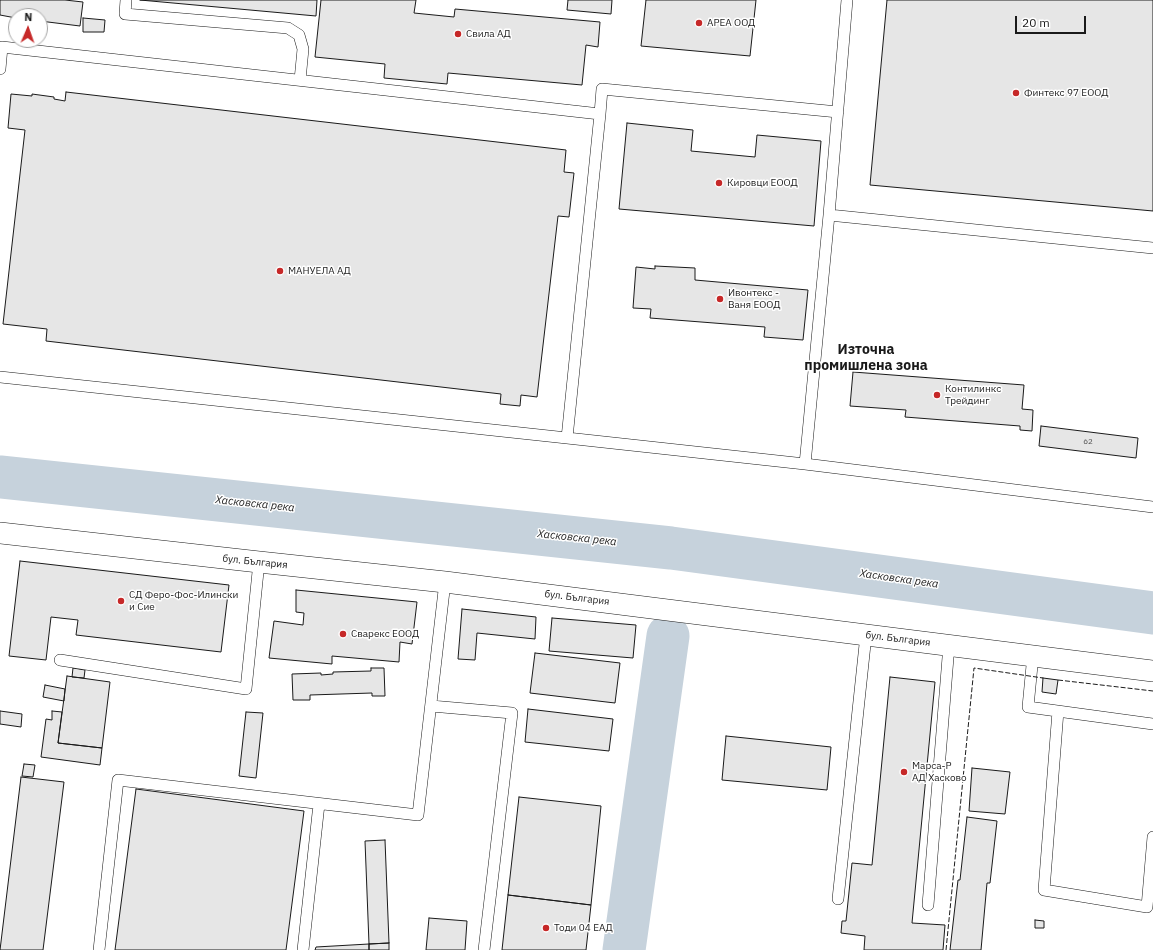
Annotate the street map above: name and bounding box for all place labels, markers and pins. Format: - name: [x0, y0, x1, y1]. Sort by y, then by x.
- place label: АРЕА ООД: [707, 17, 755, 29]
- marker: АРЕА ООД: [694, 18, 704, 28]
- place label: Свила АД: [466, 28, 511, 40]
- marker: Свила АД: [453, 29, 463, 39]
- place label: Финтекс 97 ЕООД: [1024, 87, 1108, 99]
- marker: Финтекс 97 ЕООД: [1011, 88, 1021, 98]
- place label: Кировци ЕООД: [727, 177, 798, 189]
- marker: Кировци ЕООД: [714, 178, 724, 188]
- place label: МАНУЕЛА АД: [288, 265, 351, 277]
- marker: МАНУЕЛА АД: [275, 266, 285, 276]
- place label: Ивонтекс - Ваня ЕООД: [728, 287, 781, 310]
- marker: Ивонтекс - Ваня ЕООД: [715, 294, 725, 304]
- place label: Контилинкс Трейдинг: [945, 383, 1001, 406]
- marker: Контилинкс Трейдинг: [932, 390, 942, 400]
- place label: СД Феро-Фос-Илински и Сие: [129, 589, 238, 612]
- marker: СД Феро-Фос-Илински и Сие: [116, 596, 126, 606]
- place label: Сварекс ЕООД: [351, 628, 419, 640]
- marker: Сварекс ЕООД: [338, 629, 348, 639]
- place label: Марса-Р АД Хасково: [912, 760, 967, 784]
- marker: Марса-Р АД Хасково: [899, 767, 909, 777]
- place label: Тоди 04 ЕАД: [554, 922, 613, 934]
- marker: Тоди 04 ЕАД: [541, 923, 551, 933]

